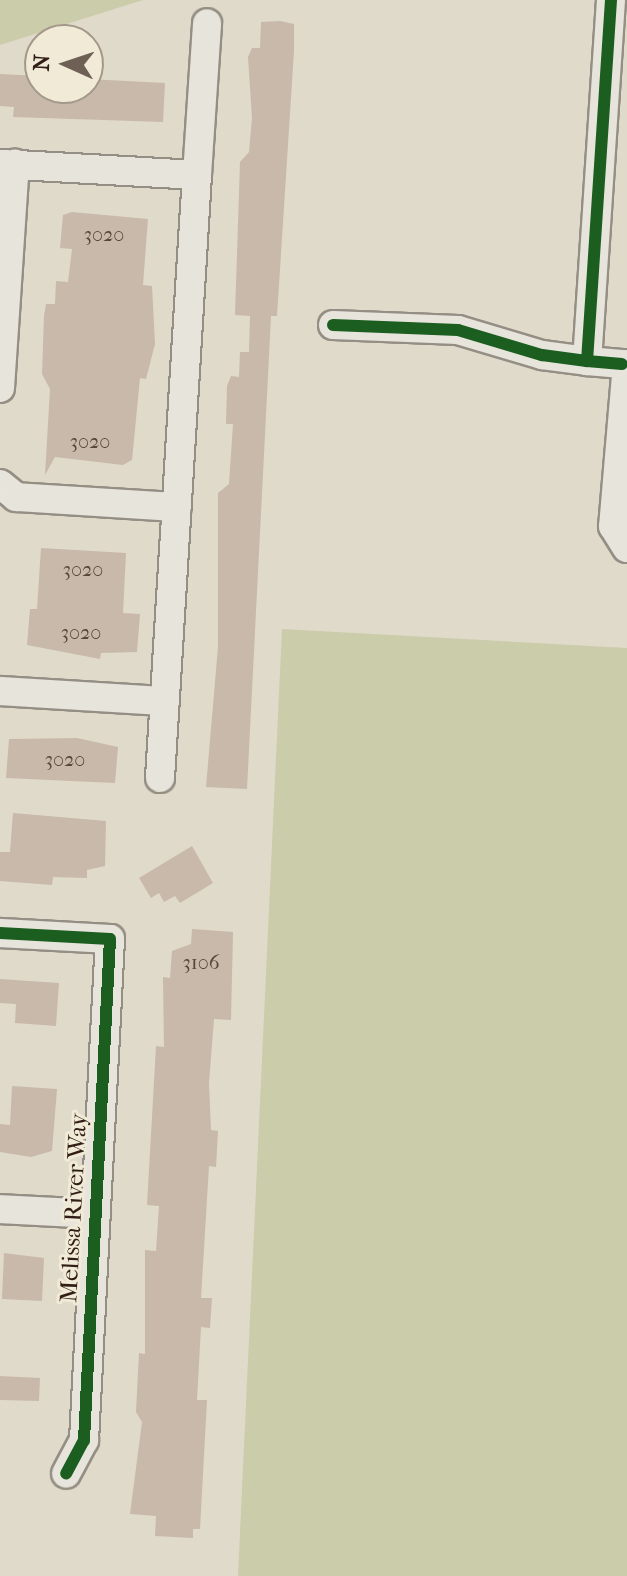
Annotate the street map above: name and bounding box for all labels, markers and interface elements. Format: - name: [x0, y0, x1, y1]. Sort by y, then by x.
- north arrow: [24, 24, 104, 104]
- text: N: [29, 54, 55, 72]
- house number: 3020: [84, 222, 124, 246]
- house number: 3020: [70, 429, 110, 453]
- house number: 3020: [63, 557, 103, 581]
- house number: 3020: [61, 620, 101, 644]
- house number: 3020: [45, 747, 85, 771]
- house number: 3106: [182, 950, 220, 974]
- street label: Melissa River Way: [55, 1113, 93, 1303]

